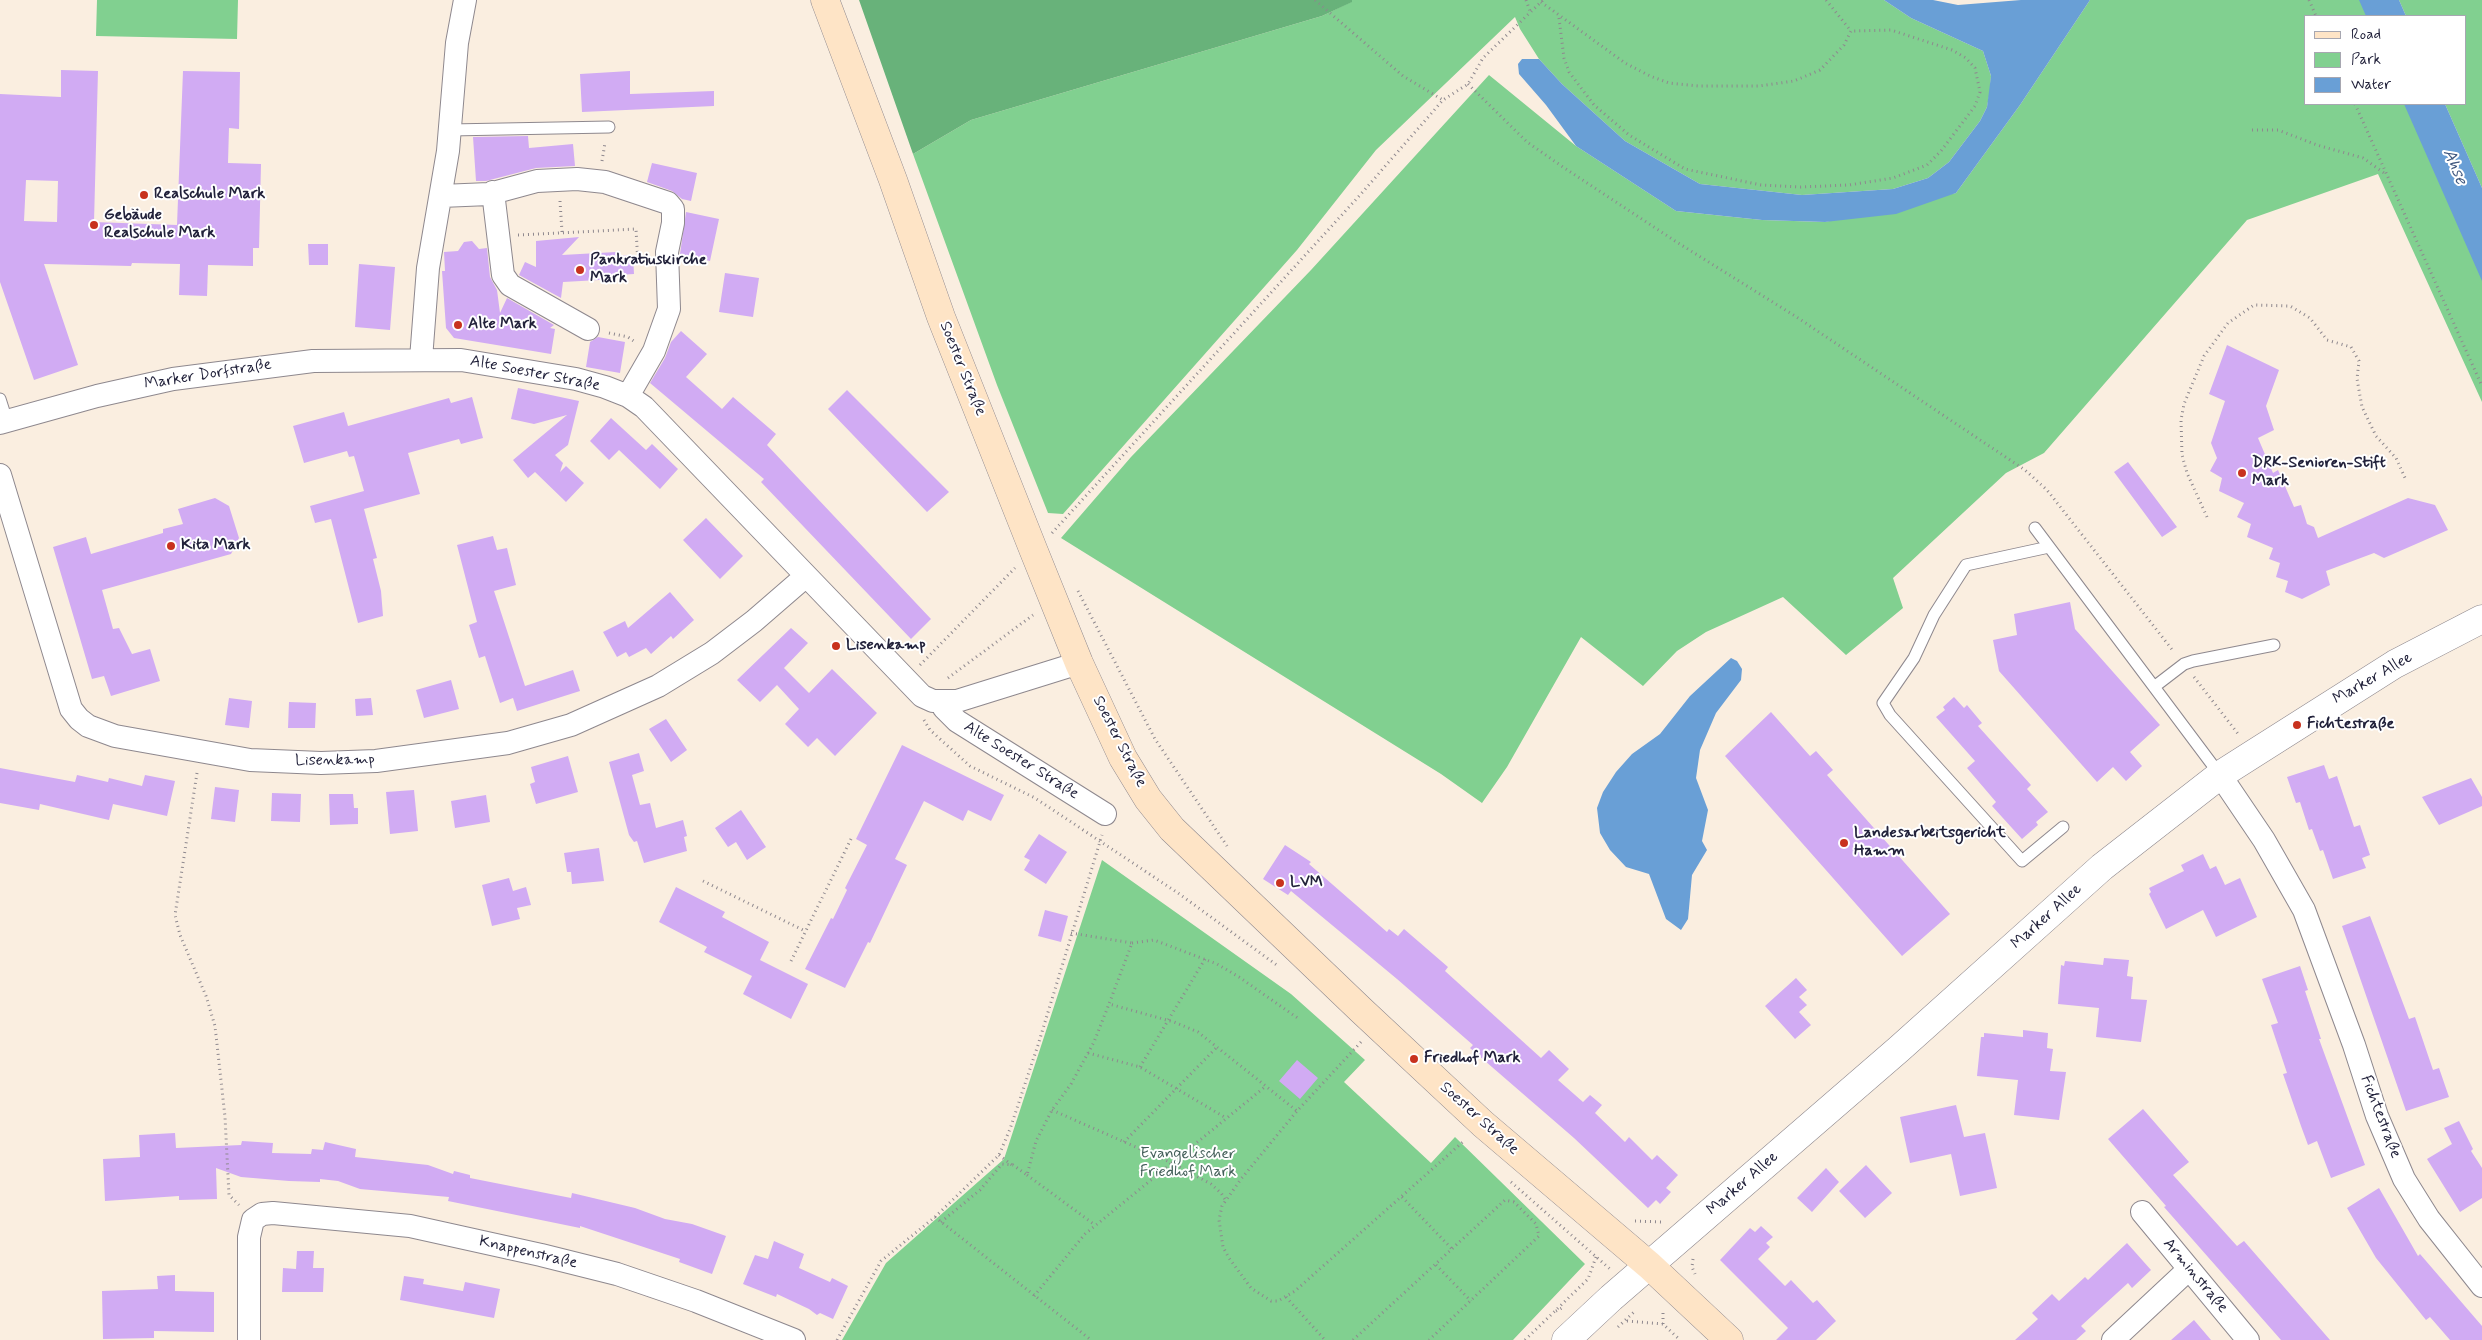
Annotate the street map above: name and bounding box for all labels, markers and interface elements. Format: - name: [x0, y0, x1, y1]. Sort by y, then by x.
- legend: [2304, 15, 2467, 105]
- text: Road: [2351, 25, 2381, 45]
- text: Park: [2351, 50, 2381, 70]
- text: Water: [2351, 75, 2391, 95]
- water label: Ahse: [2437, 146, 2471, 188]
- place label: Realschule Mark: [154, 185, 265, 205]
- marker: Realschule Mark: [138, 189, 150, 201]
- place label: Gebäude Realschule Mark: [104, 206, 215, 244]
- marker: Gebäude Realschule Mark: [88, 219, 100, 231]
- place label: Pankratiuskirche Mark: [590, 251, 707, 289]
- marker: Pankratiuskirche Mark: [574, 264, 586, 276]
- place label: Alte Mark: [468, 315, 537, 335]
- marker: Alte Mark: [452, 319, 464, 331]
- street label: Soester Straße: [934, 319, 990, 419]
- street label: Alte Soester Straße: [468, 352, 602, 396]
- street label: Marker Dorfstraße: [143, 355, 273, 395]
- place label: DRK-Senioren-Stift Mark: [2252, 454, 2386, 492]
- marker: DRK-Senioren-Stift Mark: [2236, 467, 2248, 479]
- place label: Kita Mark: [181, 536, 251, 556]
- marker: Kita Mark: [165, 540, 177, 552]
- place label: Lisenkamp: [846, 636, 926, 656]
- marker: Lisenkamp: [830, 640, 842, 652]
- street label: Marker Allee: [2330, 649, 2416, 709]
- street label: Soester Straße: [1088, 693, 1150, 791]
- place label: Fichtestraße: [2307, 715, 2394, 735]
- street label: Alte Soester Straße: [960, 718, 1082, 804]
- marker: Fichtestraße: [2291, 719, 2303, 731]
- street label: Lisenkamp: [295, 751, 375, 771]
- place label: Landesarbeitsgericht Hamm: [1854, 824, 2006, 862]
- marker: Landesarbeitsgericht Hamm: [1838, 837, 1850, 849]
- place label: LVM: [1290, 873, 1323, 893]
- marker: LVM: [1274, 877, 1286, 889]
- street label: Marker Allee: [2008, 880, 2086, 954]
- place label: Friedhof Mark: [1424, 1049, 1520, 1069]
- marker: Friedhof Mark: [1408, 1053, 1420, 1065]
- street label: Fichtestraße: [2355, 1073, 2405, 1161]
- street label: Soester Straße: [1435, 1078, 1523, 1160]
- park label: Evangelischer Friedhof Mark: [1140, 1145, 1236, 1183]
- street label: Marker Allee: [1703, 1148, 1783, 1220]
- street label: Knappenstraße: [477, 1232, 579, 1274]
- street label: Arminstraße: [2158, 1235, 2232, 1317]

